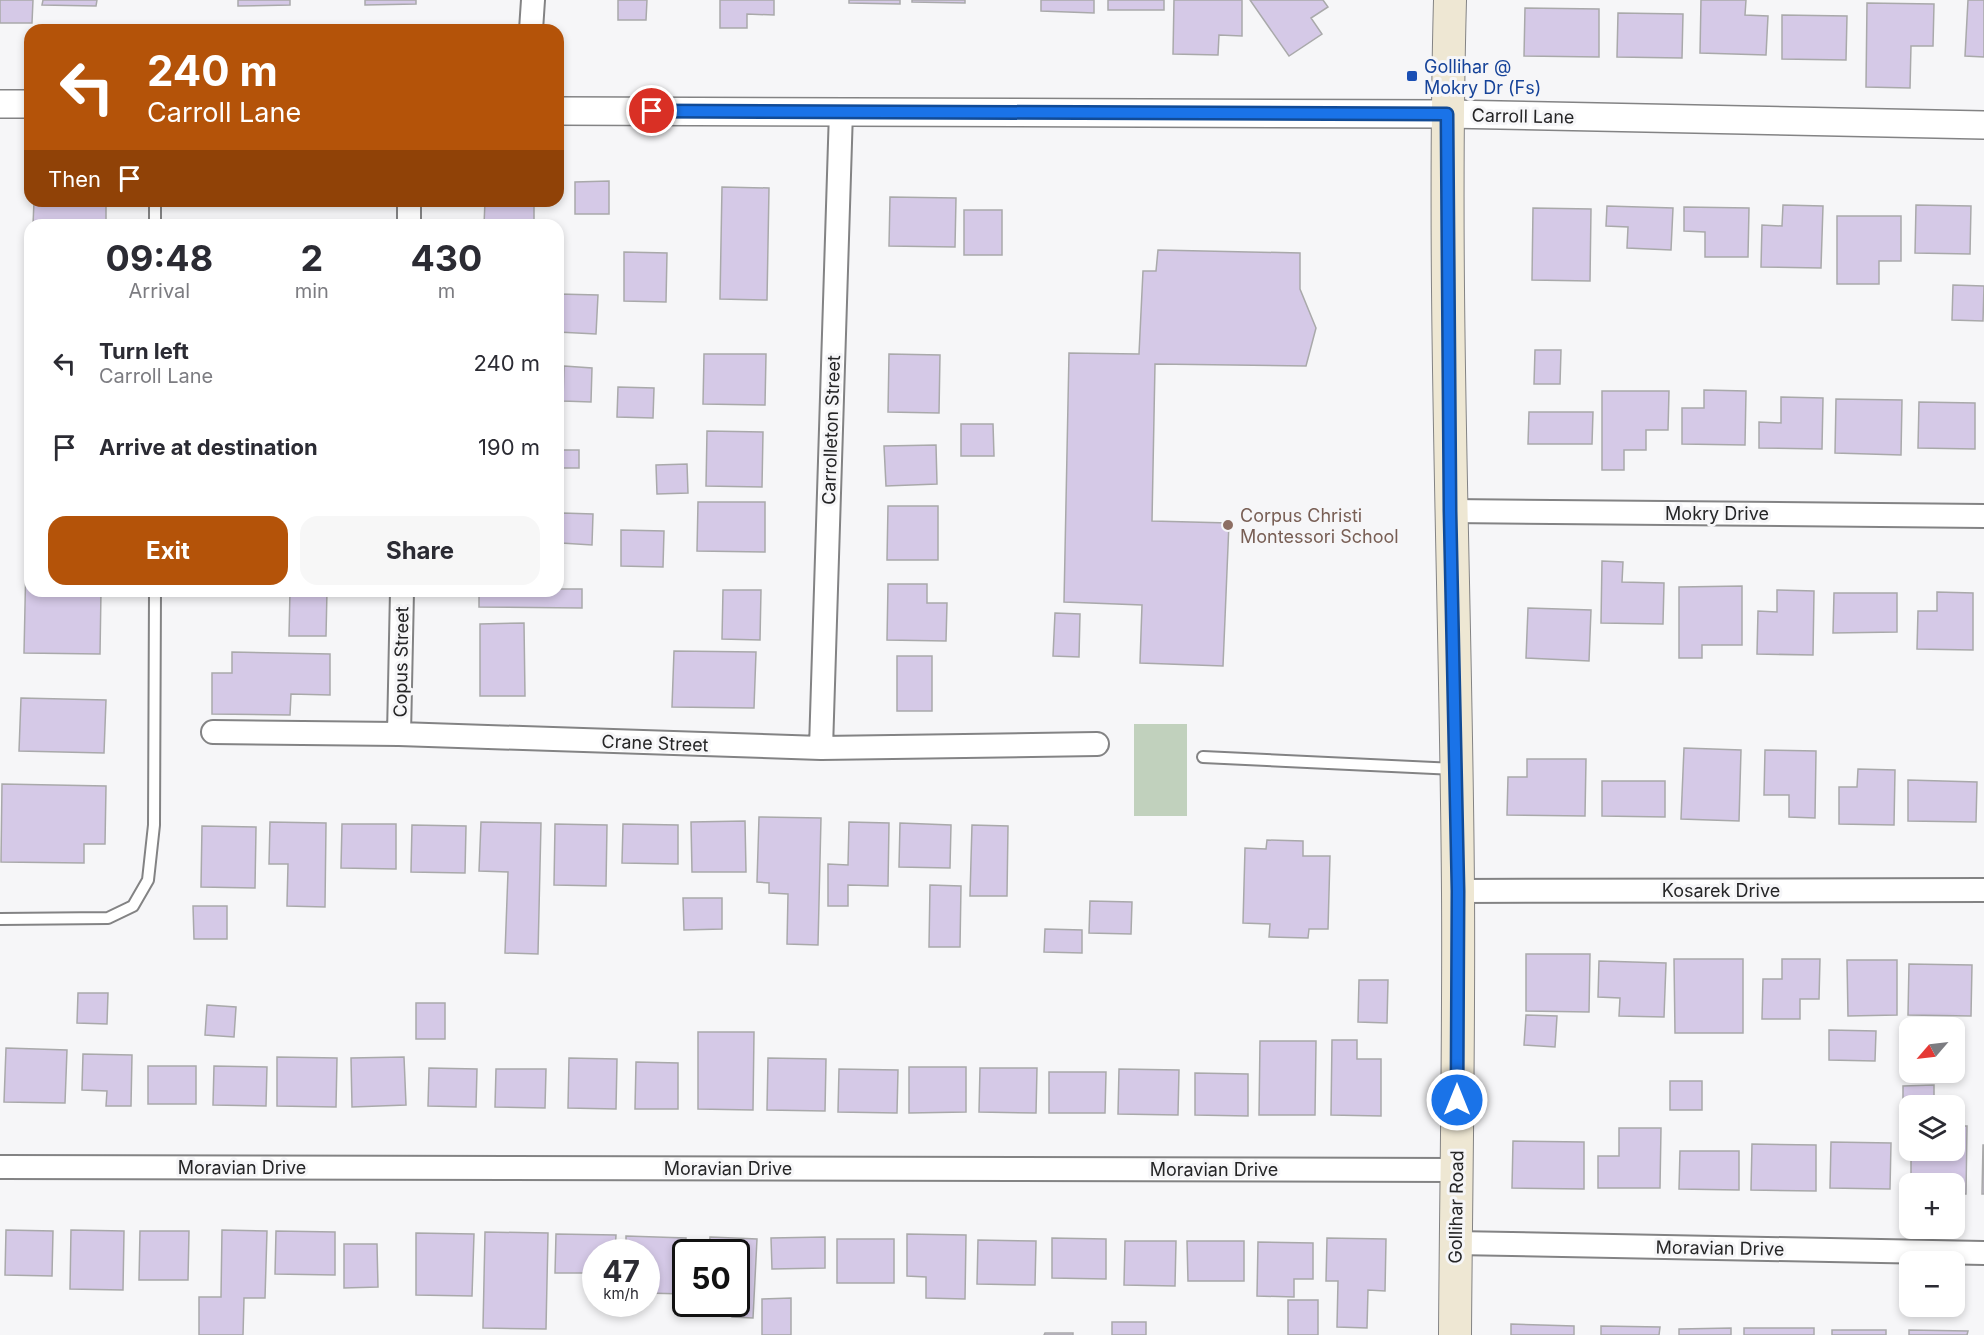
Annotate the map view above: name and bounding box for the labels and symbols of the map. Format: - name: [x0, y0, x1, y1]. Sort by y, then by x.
- place label: Gollihar @ Mokry Dr (Fs): [1424, 56, 1541, 98]
- marker: Gollihar @ Mokry Dr (Fs): [1405, 69, 1419, 83]
- pin: [626, 85, 677, 136]
- street label: Carroll Lane: [1471, 105, 1575, 127]
- street label: Carrolleton Street: [818, 355, 844, 505]
- street label: Mokry Drive: [1665, 503, 1769, 524]
- place label: Corpus Christi Montessori School: [1240, 505, 1399, 547]
- marker: Corpus Christi Montessori School: [1221, 518, 1235, 532]
- street label: Copus Street: [390, 606, 412, 718]
- street label: Crane Street: [601, 731, 709, 755]
- street label: Kosarek Drive: [1662, 880, 1780, 901]
- north arrow: [1899, 1017, 1965, 1083]
- position arrow: [1425, 1068, 1489, 1132]
- street label: Gollihar Road: [1445, 1150, 1467, 1264]
- street label: Moravian Drive: [178, 1157, 306, 1178]
- street label: Moravian Drive: [664, 1158, 792, 1179]
- street label: Moravian Drive: [1150, 1159, 1278, 1180]
- street label: Moravian Drive: [1656, 1236, 1784, 1260]
- speed limit sign: 50: [672, 1239, 750, 1317]

